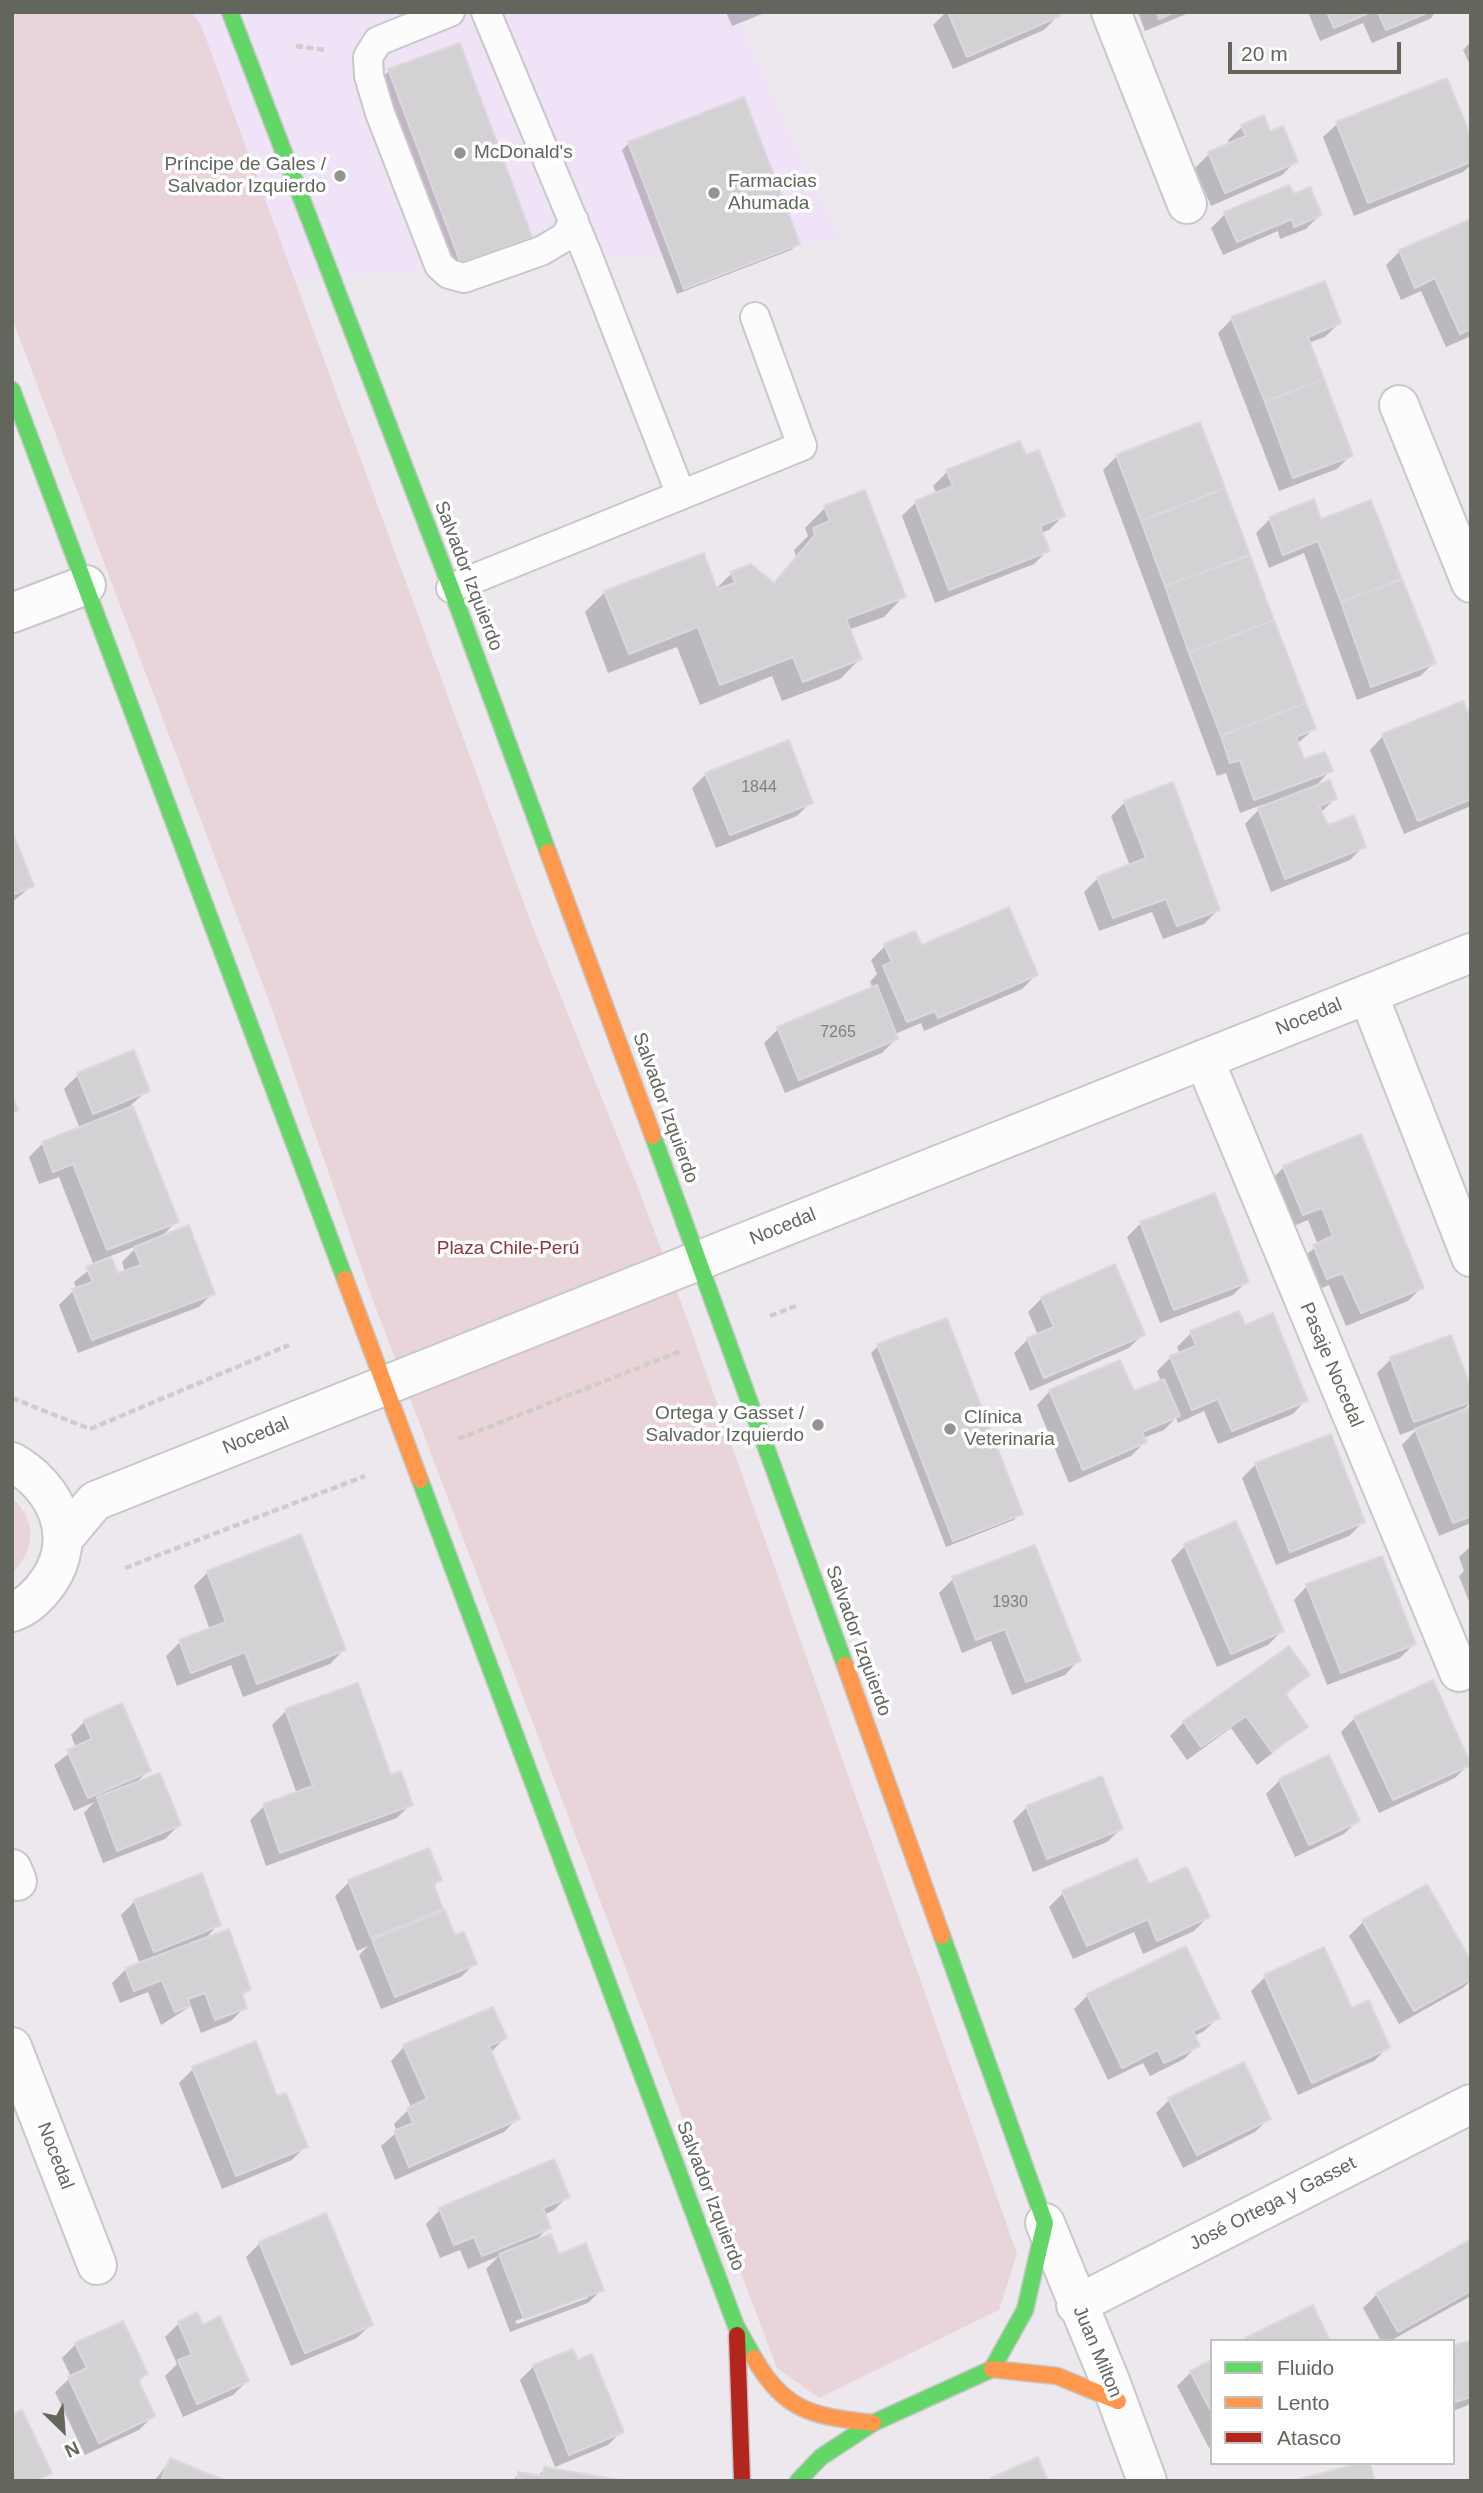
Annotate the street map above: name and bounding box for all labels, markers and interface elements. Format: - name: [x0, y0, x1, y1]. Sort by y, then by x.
- scale bar: [1231, 28, 1404, 72]
- text: 20 m: [1241, 42, 1288, 65]
- place label: McDonald's: [474, 142, 573, 164]
- marker: McDonald's: [452, 145, 468, 161]
- place label: Príncipe de Gales / Salvador Izquierdo: [164, 154, 326, 198]
- marker: Príncipe de Gales / Salvador Izquierdo: [332, 168, 348, 184]
- place label: Farmacias Ahumada: [728, 171, 817, 215]
- marker: Farmacias Ahumada: [706, 185, 722, 201]
- street label: Salvador Izquierdo: [429, 498, 507, 654]
- house number: 1844: [741, 778, 777, 798]
- street label: Nocedal: [1272, 993, 1346, 1041]
- house number: 7265: [820, 1023, 856, 1043]
- street label: Salvador Izquierdo: [627, 1030, 703, 1186]
- street label: Nocedal: [746, 1203, 820, 1251]
- park label: Plaza Chile-Perú: [437, 1238, 579, 1260]
- street label: Pasaje Nocedal: [1295, 1299, 1367, 1431]
- place label: Ortega y Gasset / Salvador Izquierdo: [646, 1403, 804, 1447]
- place label: Clínica Veterinaria: [964, 1407, 1055, 1451]
- street label: Nocedal: [219, 1412, 293, 1460]
- marker: Ortega y Gasset / Salvador Izquierdo: [810, 1417, 826, 1433]
- marker: Clínica Veterinaria: [942, 1421, 958, 1437]
- street label: Salvador Izquierdo: [820, 1563, 896, 1719]
- house number: 1930: [992, 1593, 1028, 1613]
- street label: Salvador Izquierdo: [671, 2118, 749, 2274]
- street label: Nocedal: [32, 2119, 78, 2193]
- street label: José Ortega y Gasset: [1186, 2152, 1360, 2256]
- street label: Juan Milton: [1068, 2303, 1126, 2401]
- legend: [1210, 2339, 1455, 2465]
- text: Fluido: [1277, 2356, 1334, 2379]
- text: Lento: [1277, 2391, 1330, 2414]
- north arrow: [28, 2395, 98, 2465]
- text: Atasco: [1277, 2426, 1341, 2449]
- text: N: [61, 2437, 83, 2462]

